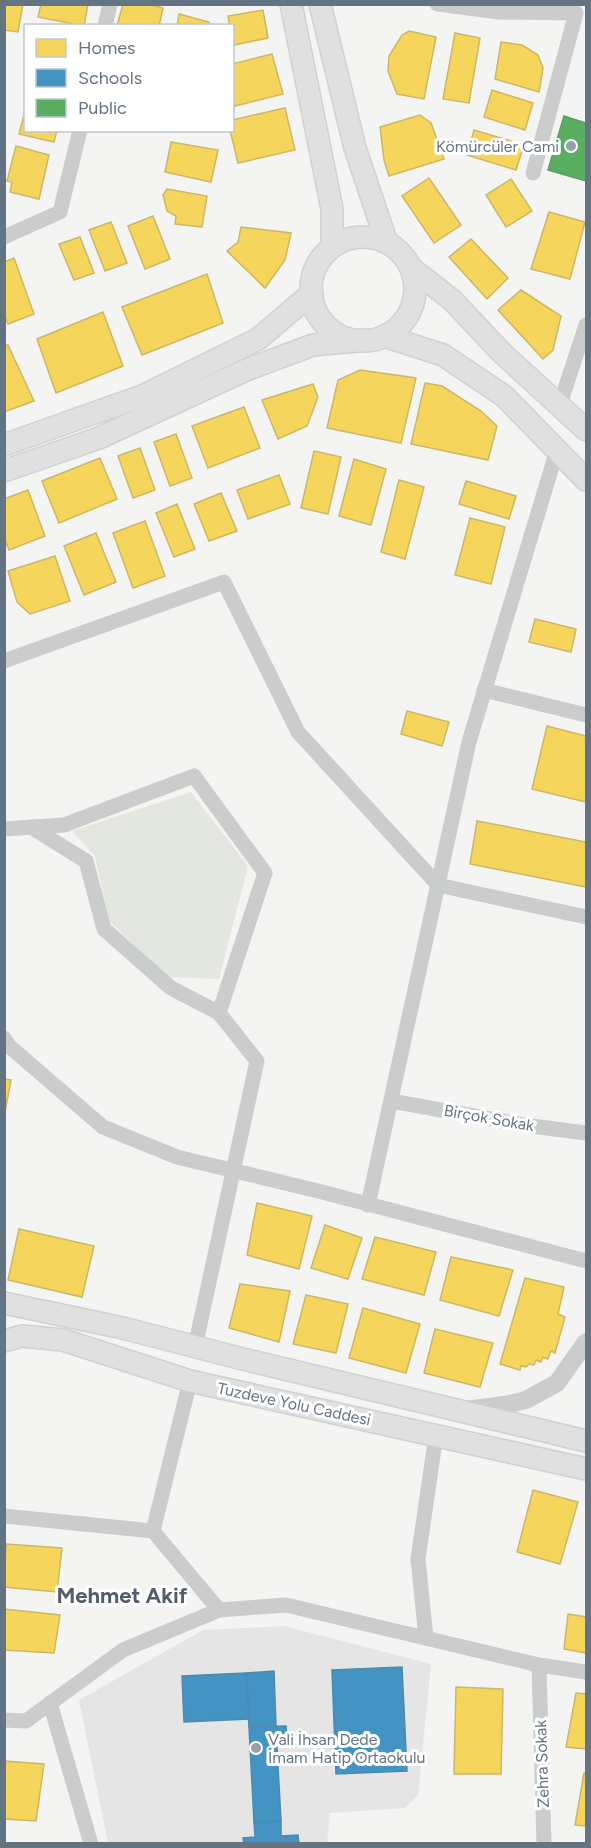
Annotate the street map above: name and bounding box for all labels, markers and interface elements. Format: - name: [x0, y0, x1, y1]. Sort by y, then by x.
- legend: [24, 24, 234, 132]
- text: Homes: [78, 37, 136, 59]
- text: Schools: [78, 67, 142, 89]
- text: Public: [78, 97, 127, 119]
- place label: Kömürcüler Cami: [436, 137, 559, 156]
- marker: Kömürcüler Cami: [564, 139, 578, 153]
- street label: Birçok Sokak: [442, 1101, 536, 1135]
- street label: Tuzdeve Yolu Caddesi: [216, 1378, 372, 1430]
- district label: Mehmet Akif: [57, 1582, 188, 1609]
- street label: Zehra Sokak: [531, 1719, 553, 1808]
- place label: Vali İhsan Dede İmam Hatip Ortaokulu: [268, 1730, 425, 1767]
- marker: Vali İhsan Dede İmam Hatip Ortaokulu: [249, 1741, 263, 1755]

